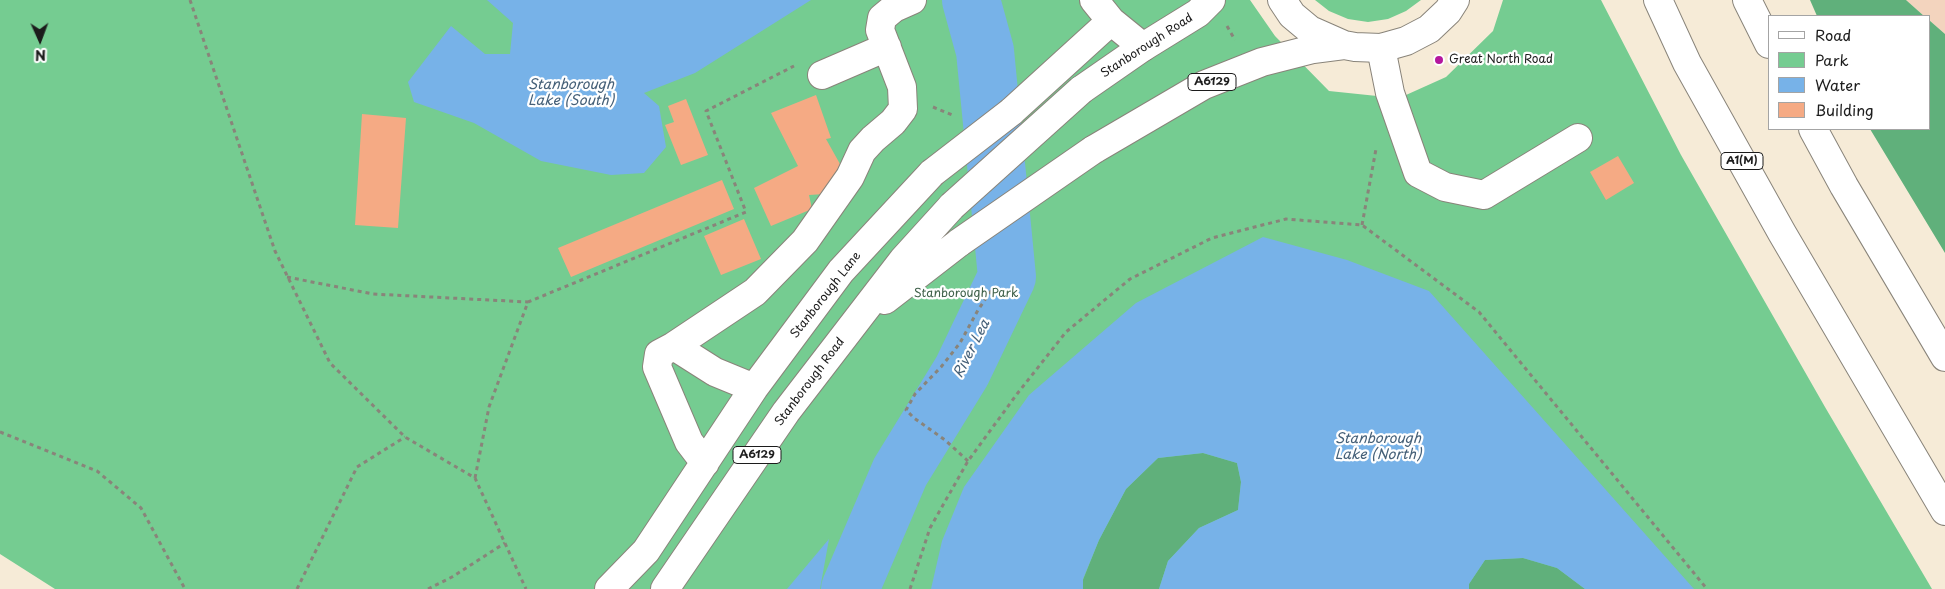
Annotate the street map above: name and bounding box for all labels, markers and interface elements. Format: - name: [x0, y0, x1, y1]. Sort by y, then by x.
- street label: Stanborough Road: [1098, 11, 1196, 81]
- north arrow: [15, 15, 65, 65]
- legend: [1768, 15, 1930, 130]
- text: Road: [1815, 23, 1851, 46]
- text: N: [35, 45, 46, 66]
- text: Park: [1815, 48, 1849, 71]
- place label: Great North Road: [1449, 53, 1553, 67]
- marker: Great North Road: [1433, 54, 1445, 66]
- text: Water: [1815, 73, 1860, 96]
- road number: A6129: [1188, 74, 1236, 90]
- water label: Stanborough Lake (South): [528, 77, 614, 110]
- text: Building: [1815, 98, 1874, 121]
- road number: A1(M): [1721, 153, 1763, 170]
- street label: Stanborough Lane: [788, 249, 864, 341]
- park label: Stanborough Park: [914, 287, 1018, 301]
- water label: River Lea: [950, 317, 994, 381]
- street label: Stanborough Road: [772, 335, 848, 429]
- water label: Stanborough Lake (North): [1335, 431, 1421, 464]
- road number: A6129: [733, 446, 781, 464]

